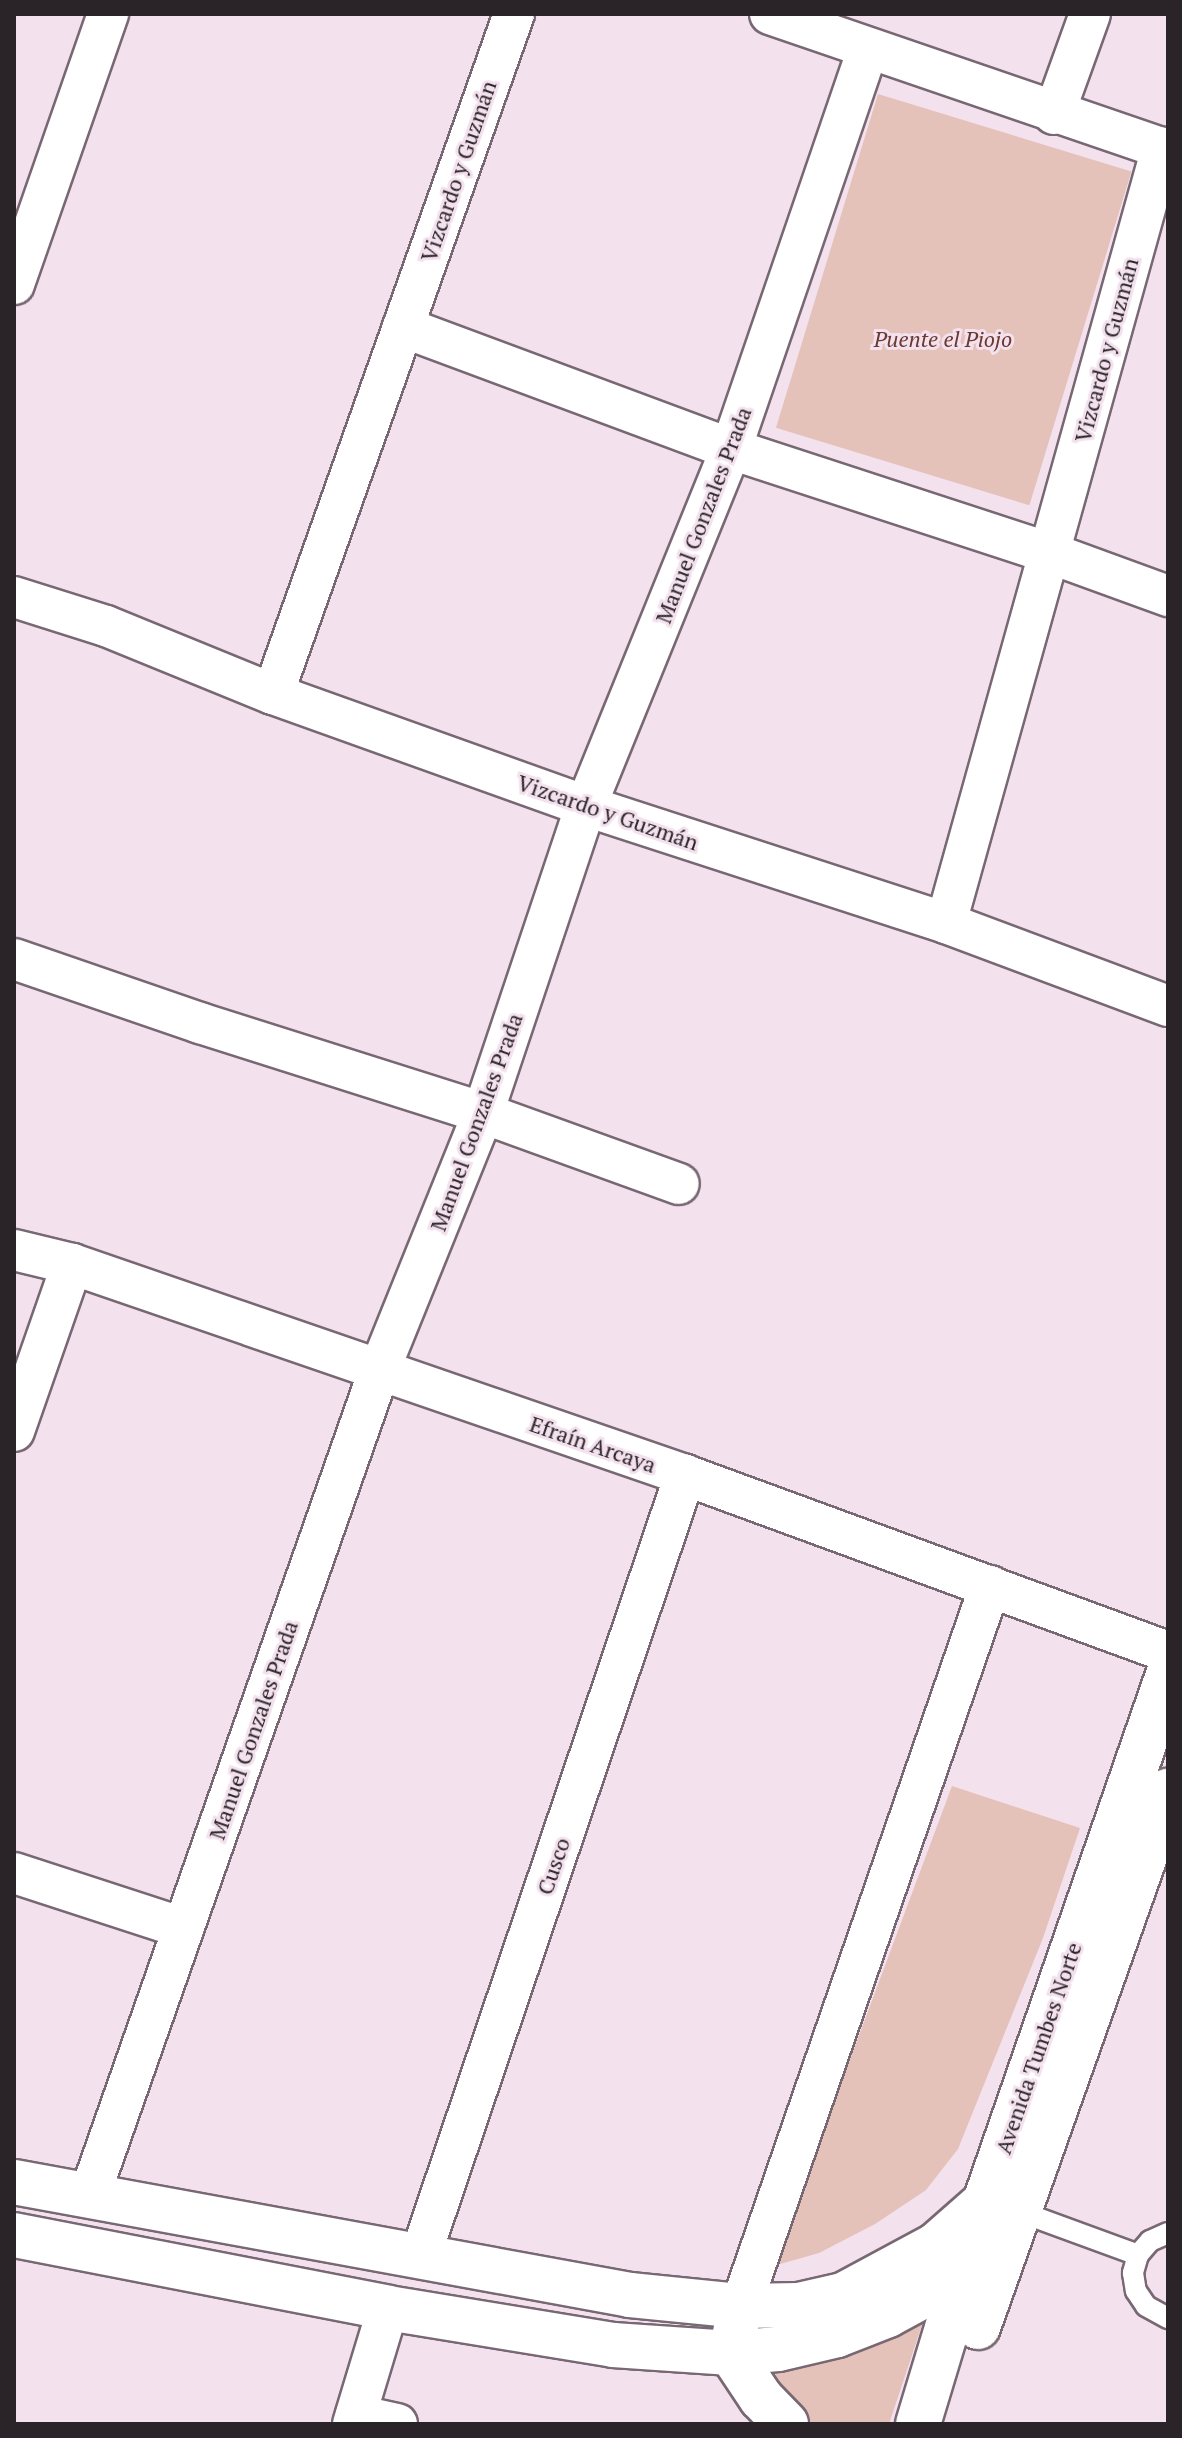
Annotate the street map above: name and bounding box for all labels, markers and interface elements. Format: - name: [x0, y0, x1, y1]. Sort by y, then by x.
- street label: Vizcardo y Guzmán: [415, 77, 501, 265]
- street label: Vizcardo y Guzmán: [1069, 255, 1143, 445]
- park label: Puente el Piojo: [874, 326, 1012, 352]
- street label: Manuel Gonzales Prada: [650, 403, 756, 627]
- street label: Vizcardo y Guzmán: [514, 769, 702, 855]
- street label: Manuel Gonzales Prada: [424, 1010, 528, 1234]
- street label: Efraín Arcaya: [526, 1410, 660, 1478]
- street label: Manuel Gonzales Prada: [203, 1617, 303, 1843]
- street label: Cusco: [531, 1834, 575, 1898]
- street label: Avenida Tumbes Norte: [989, 1939, 1087, 2157]

